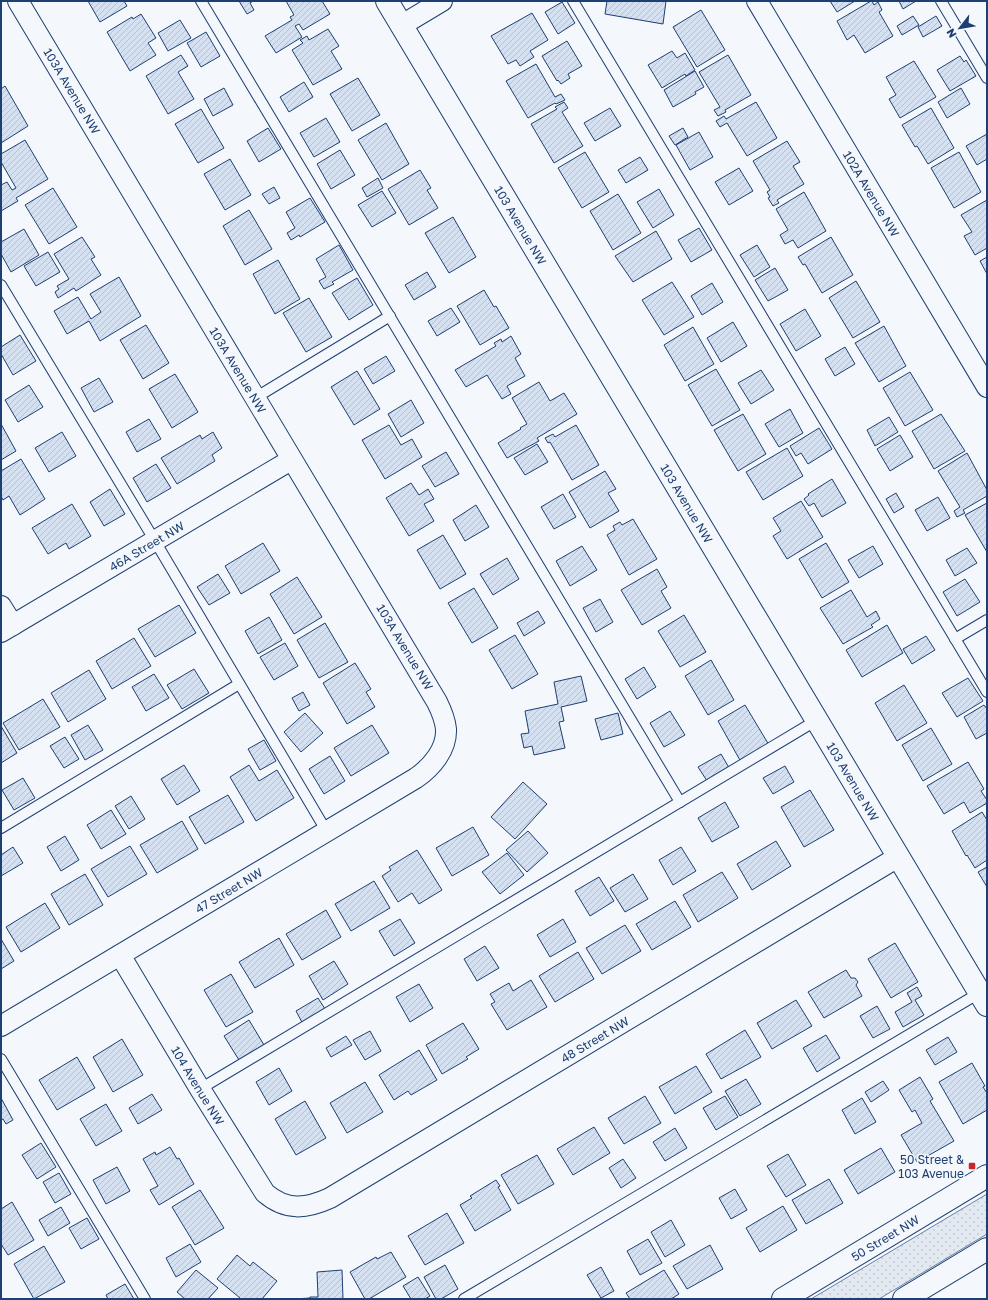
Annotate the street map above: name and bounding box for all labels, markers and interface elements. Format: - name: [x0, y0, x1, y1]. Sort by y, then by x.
- north arrow: [940, 8, 980, 48]
- text: N: [943, 26, 959, 40]
- street label: 103A Avenue NW: [41, 45, 104, 137]
- street label: 102A Avenue NW: [840, 148, 903, 240]
- street label: 103 Avenue NW: [492, 183, 550, 268]
- street label: 103A Avenue NW: [207, 324, 270, 416]
- street label: 103 Avenue NW: [658, 461, 717, 546]
- street label: 46A Street NW: [106, 517, 187, 574]
- street label: 103A Avenue NW: [374, 601, 437, 693]
- street label: 103 Avenue NW: [824, 739, 883, 824]
- street label: 47 Street NW: [192, 864, 265, 916]
- street label: 48 Street NW: [558, 1013, 632, 1065]
- street label: 104 Avenue NW: [168, 1043, 228, 1128]
- place label: 50 Street & 103 Avenue: [898, 1152, 964, 1181]
- marker: 50 Street & 103 Avenue: [967, 1161, 977, 1171]
- street label: 50 Street NW: [848, 1211, 922, 1264]

